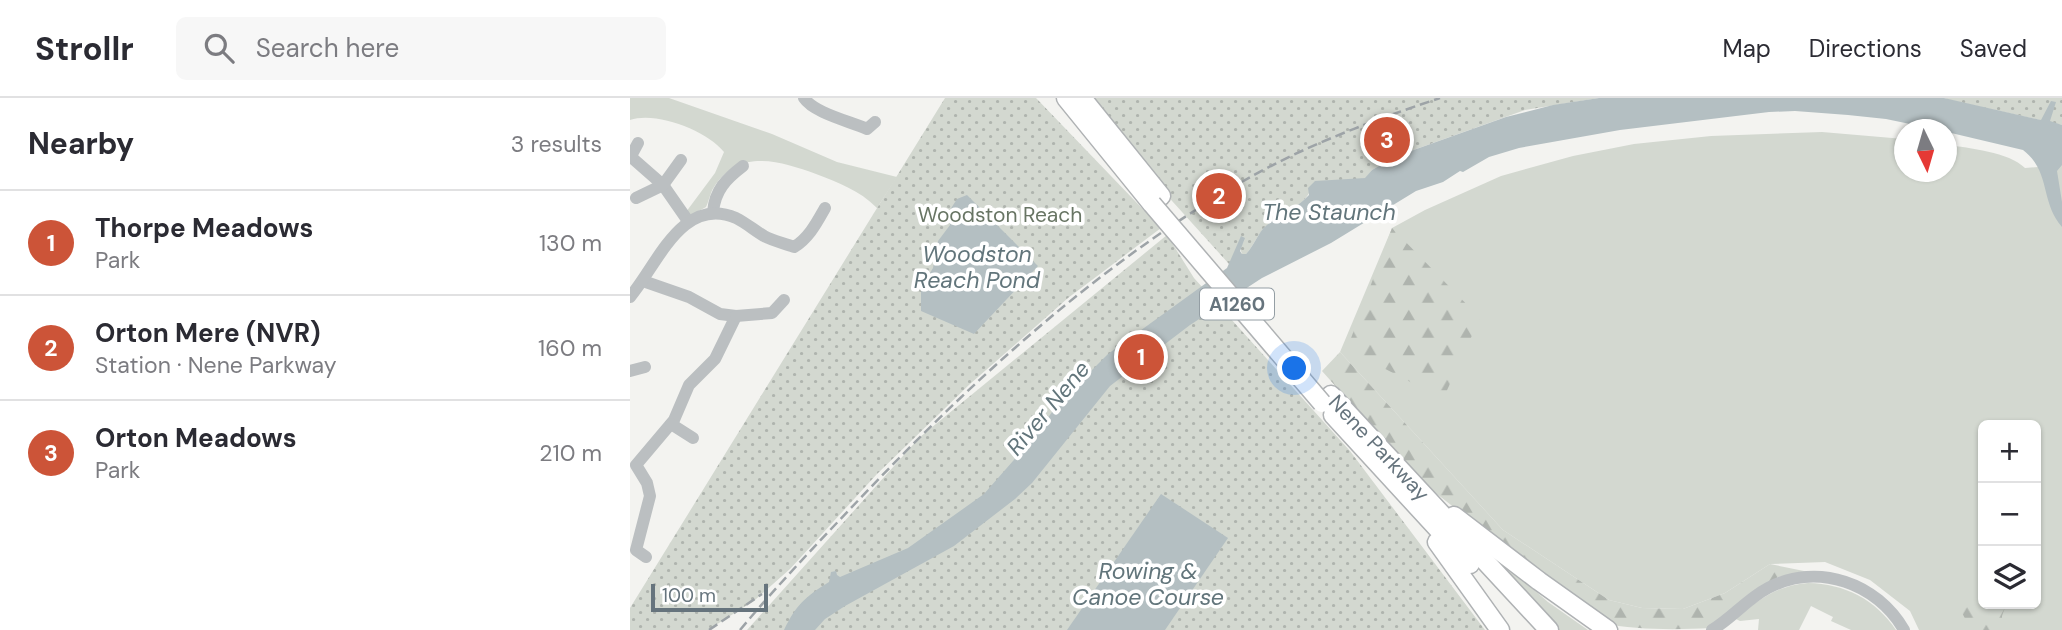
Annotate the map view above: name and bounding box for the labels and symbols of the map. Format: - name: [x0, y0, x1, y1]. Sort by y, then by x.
- pin: 3: [1364, 114, 1410, 166]
- north arrow: [1894, 119, 1957, 182]
- pin: 2: [1196, 170, 1242, 222]
- water label: The Staunch: [1262, 197, 1396, 227]
- park label: Woodston Reach: [918, 201, 1082, 229]
- water label: Woodston Reach Pond: [914, 239, 1041, 295]
- road number: A1260: [1200, 288, 1274, 320]
- pin: 1: [1118, 331, 1164, 383]
- your location: [1277, 351, 1311, 385]
- water label: River Nene: [1000, 354, 1096, 462]
- street label: Nene Parkway: [1322, 389, 1436, 507]
- water label: Rowing & Canoe Course: [1072, 556, 1224, 612]
- scale bar: [651, 581, 768, 613]

